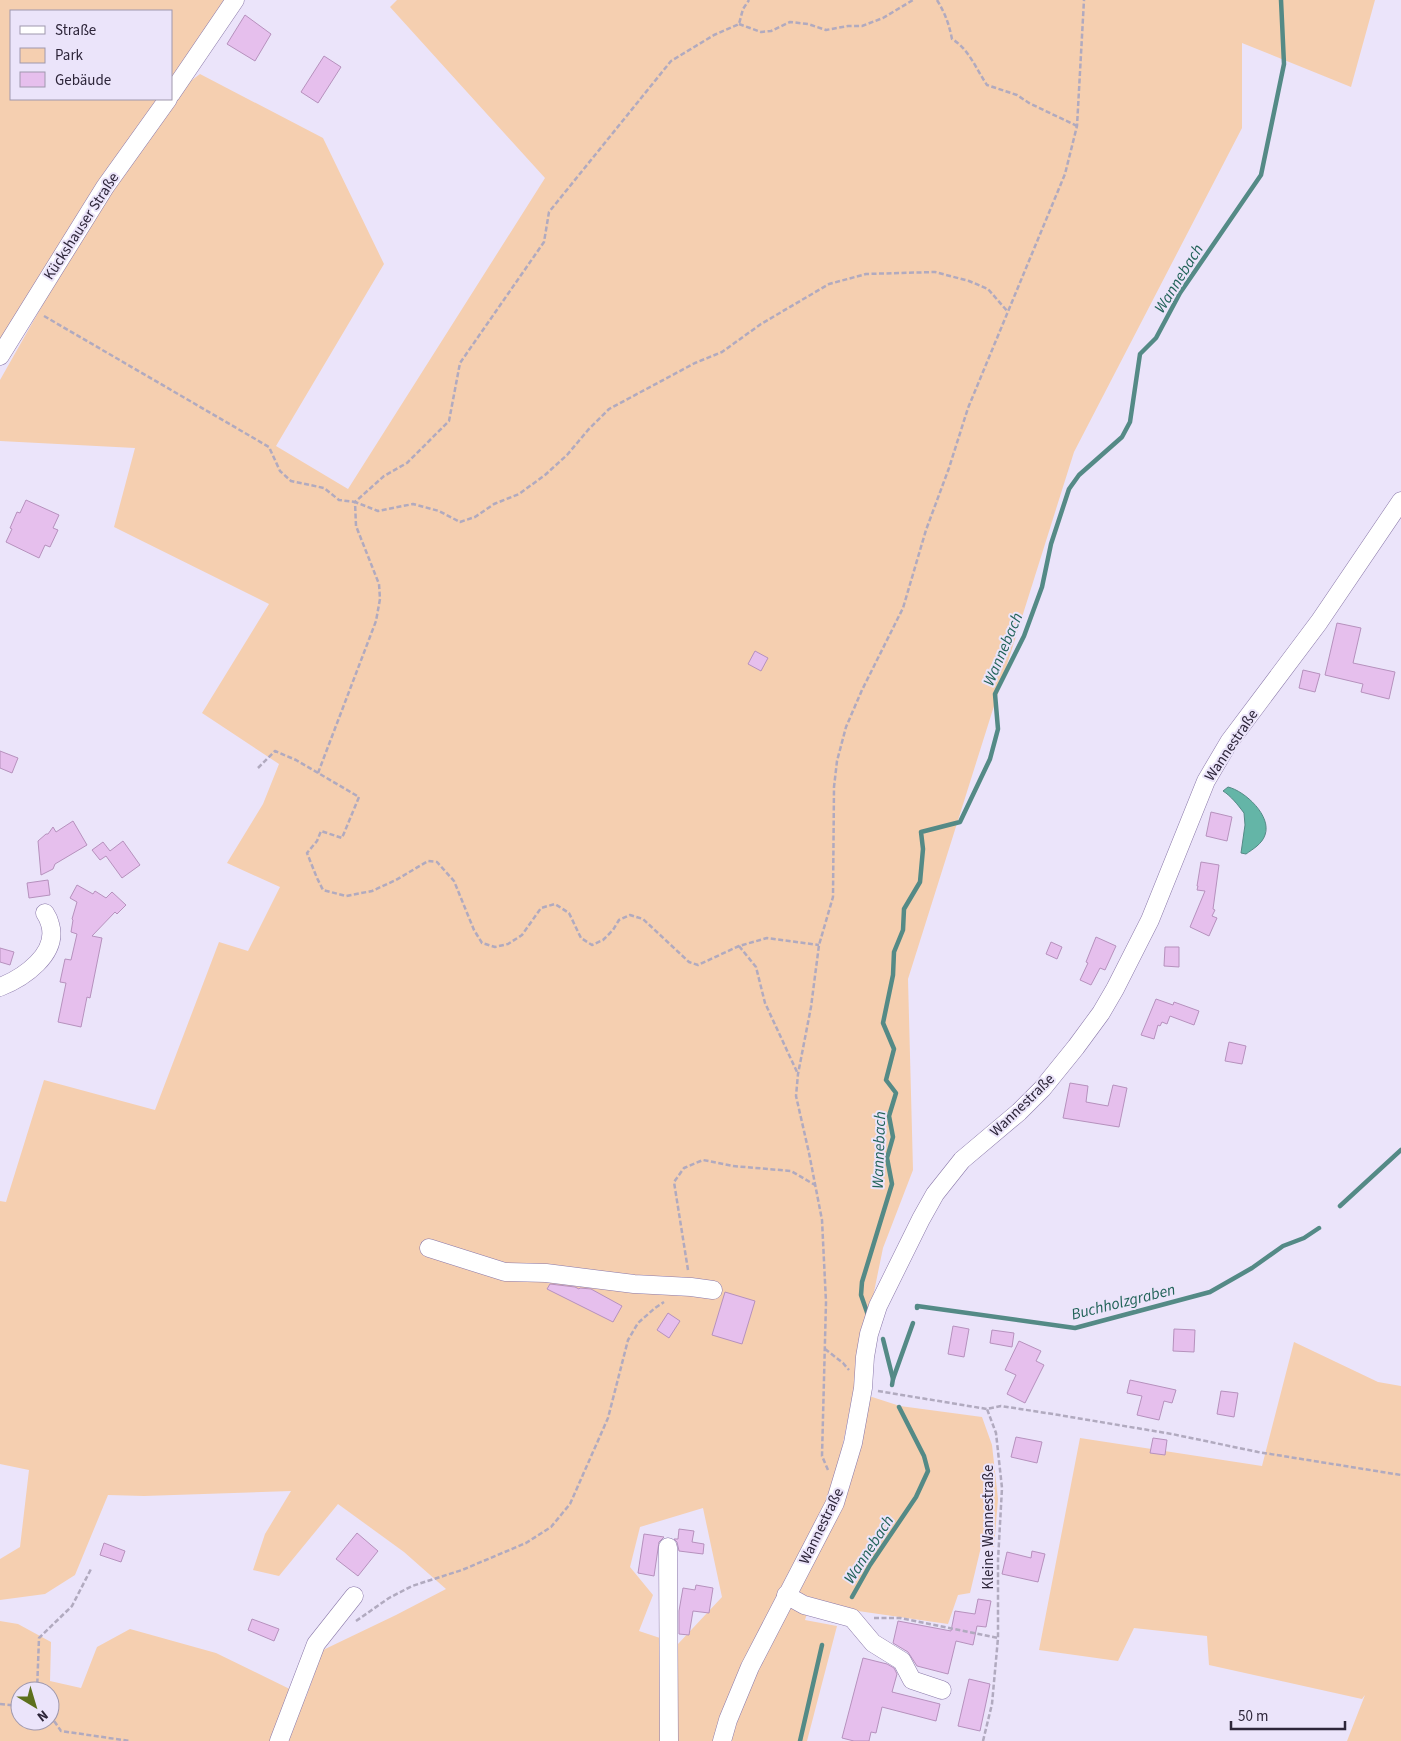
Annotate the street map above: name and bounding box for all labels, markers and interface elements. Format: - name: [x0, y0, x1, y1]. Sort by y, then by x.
- legend: [10, 10, 172, 100]
- text: Straße: [55, 20, 96, 41]
- text: Park: [55, 45, 84, 66]
- text: Gebäude: [55, 70, 111, 91]
- street label: Kückshauser Straße: [39, 168, 124, 284]
- water label: Wannebach: [1149, 240, 1209, 317]
- water label: Wannebach: [978, 609, 1028, 689]
- street label: Wannestraße: [1200, 705, 1263, 785]
- street label: Wannestraße: [985, 1069, 1059, 1142]
- water label: Wannebach: [867, 1111, 891, 1189]
- water label: Buchholzgraben: [1069, 1278, 1178, 1326]
- street label: Kleine Wannestraße: [978, 1465, 999, 1589]
- street label: Wannestraße: [794, 1485, 849, 1568]
- water label: Wannebach: [839, 1511, 899, 1588]
- north arrow: [10, 1681, 60, 1731]
- scale bar: [1231, 1698, 1345, 1730]
- text: N: [33, 1705, 52, 1726]
- text: 50 m: [1238, 1706, 1268, 1727]

